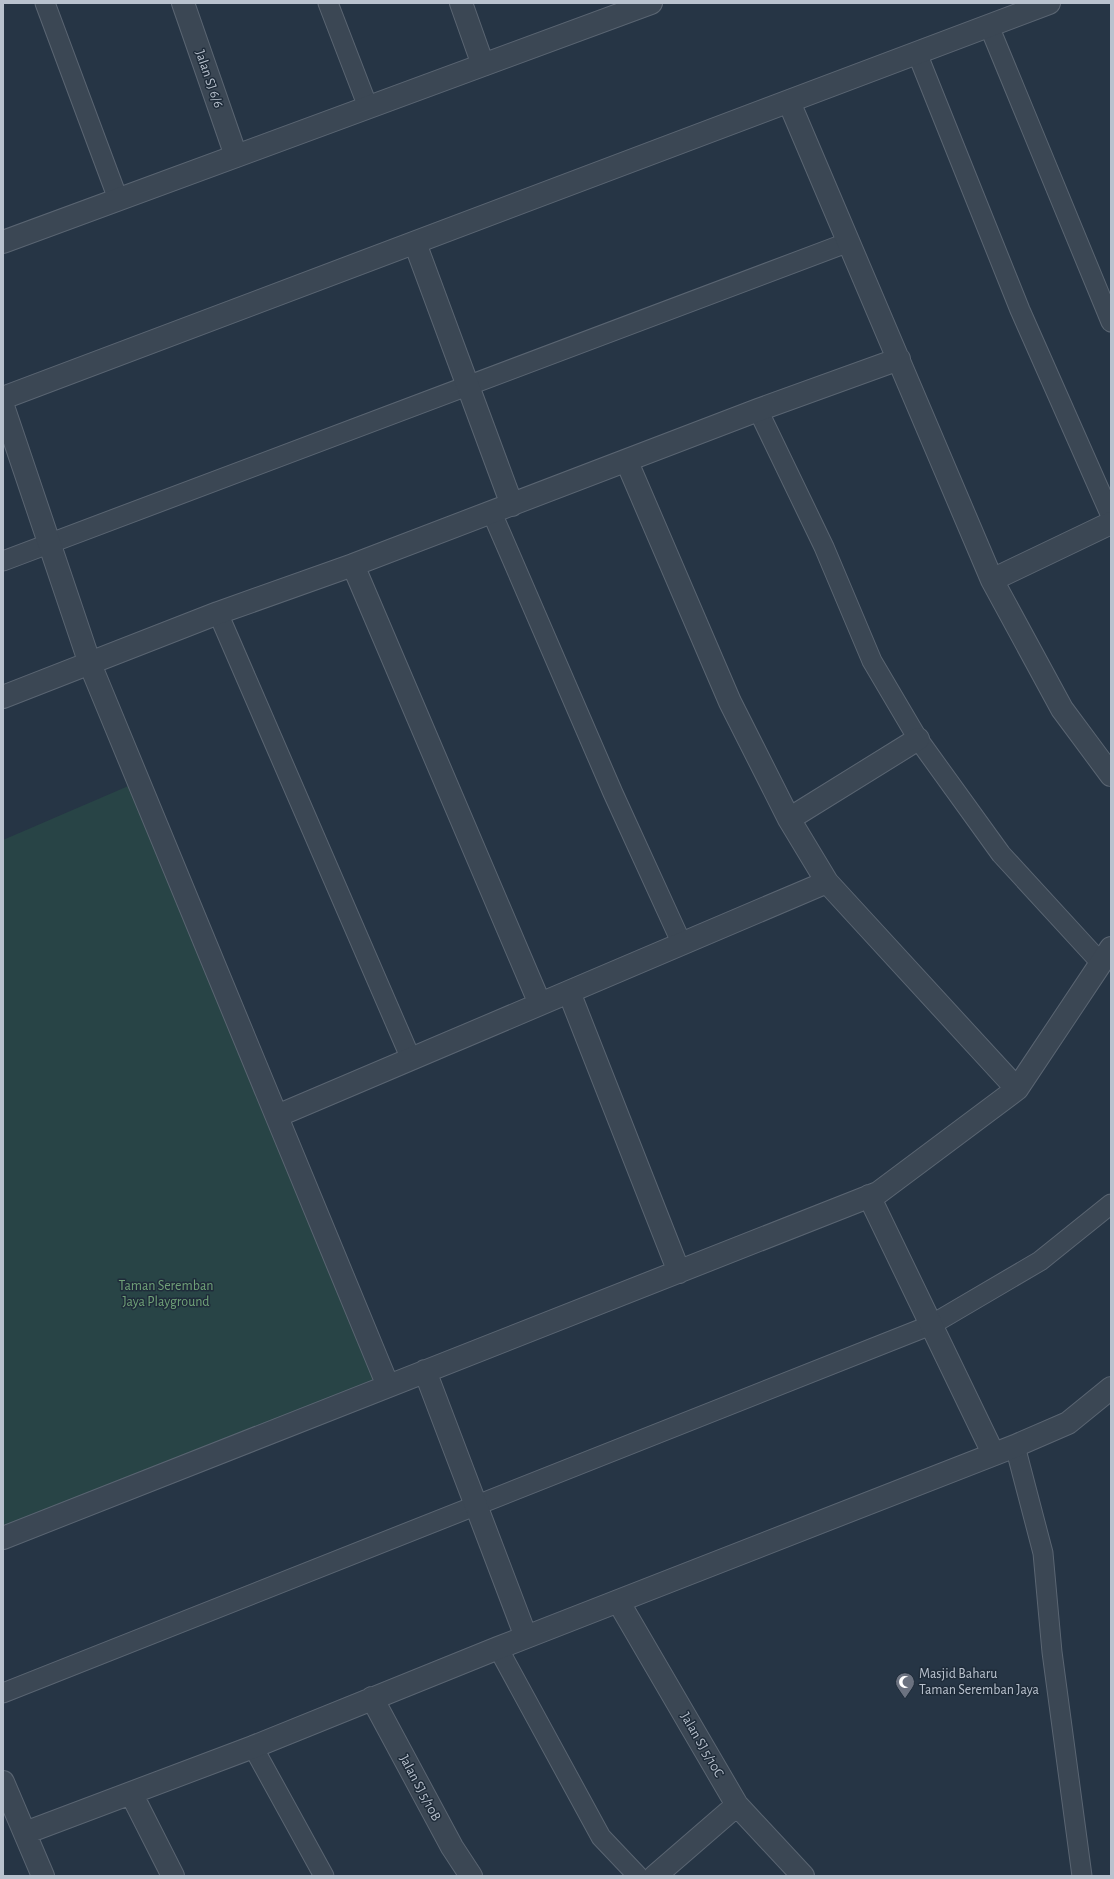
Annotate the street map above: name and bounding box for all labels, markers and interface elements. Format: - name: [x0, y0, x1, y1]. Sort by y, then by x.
- street label: Jalan SJ 6/6: [193, 48, 225, 110]
- park label: Taman Seremban Jaya Playground: [118, 1279, 214, 1309]
- place label: Masjid Baharu Taman Seremban Jaya: [919, 1667, 1039, 1697]
- mosque icon: Masjid Baharu Taman Seremban Jaya: [894, 1671, 916, 1699]
- street label: Jalan SJ 5/10C: [678, 1710, 726, 1780]
- street label: Jalan SJ 5/10B: [397, 1753, 443, 1823]

